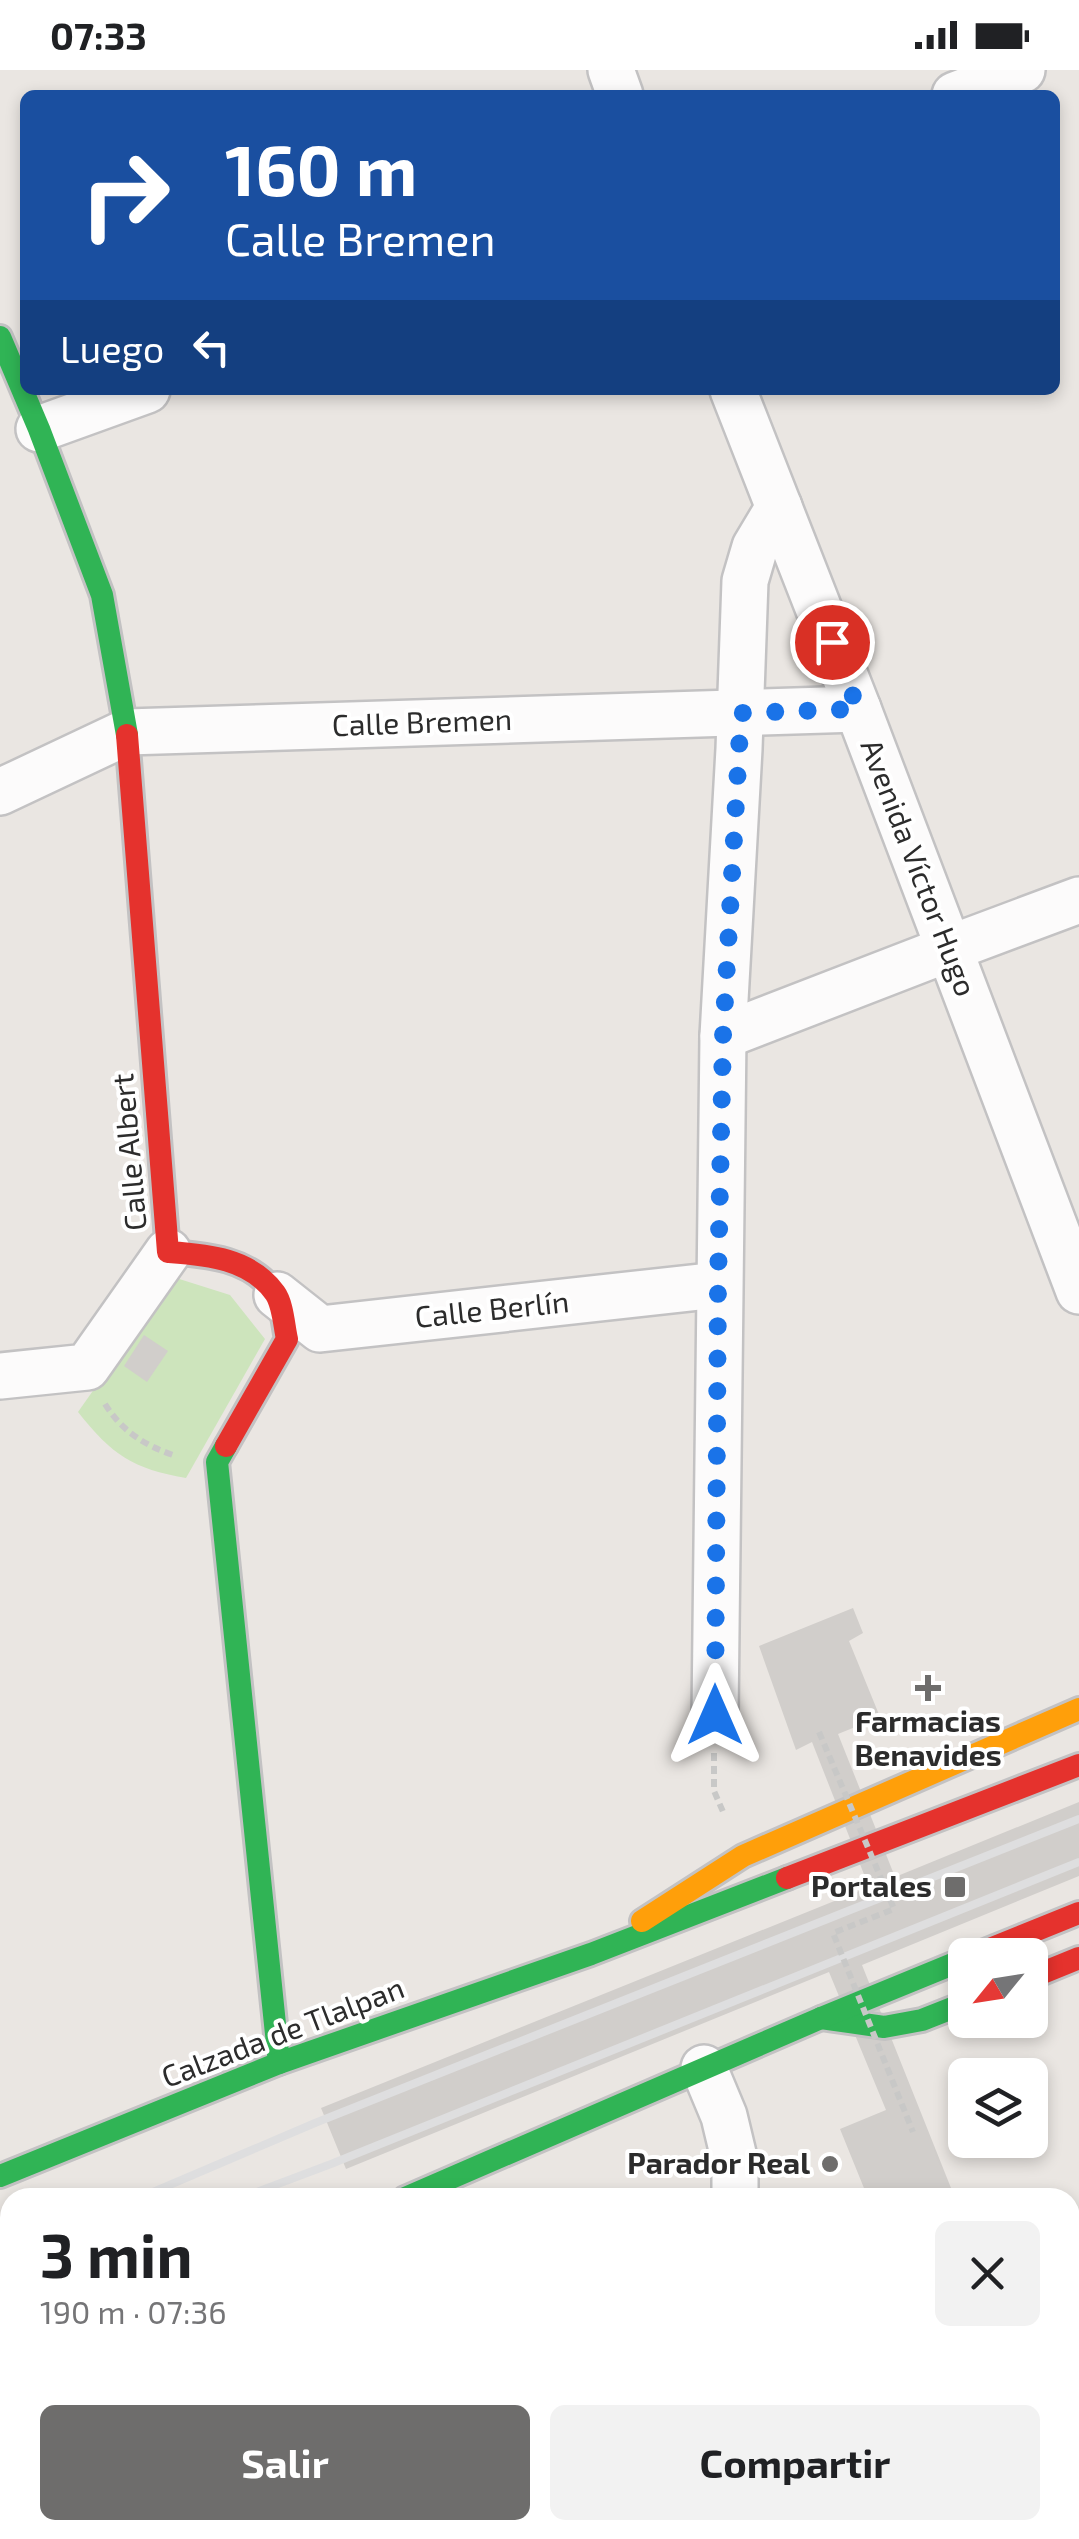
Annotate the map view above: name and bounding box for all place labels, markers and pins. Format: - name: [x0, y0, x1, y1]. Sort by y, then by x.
- pin: [790, 600, 875, 685]
- marker: Farmacias Benavides: [917, 1677, 939, 1699]
- place label: Farmacias Benavides: [854, 1702, 1002, 1772]
- place label: Portales: [811, 1867, 932, 1903]
- marker: Portales: [942, 1874, 968, 1900]
- place label: Parador Real: [627, 2144, 810, 2180]
- marker: Parador Real: [819, 2153, 841, 2175]

